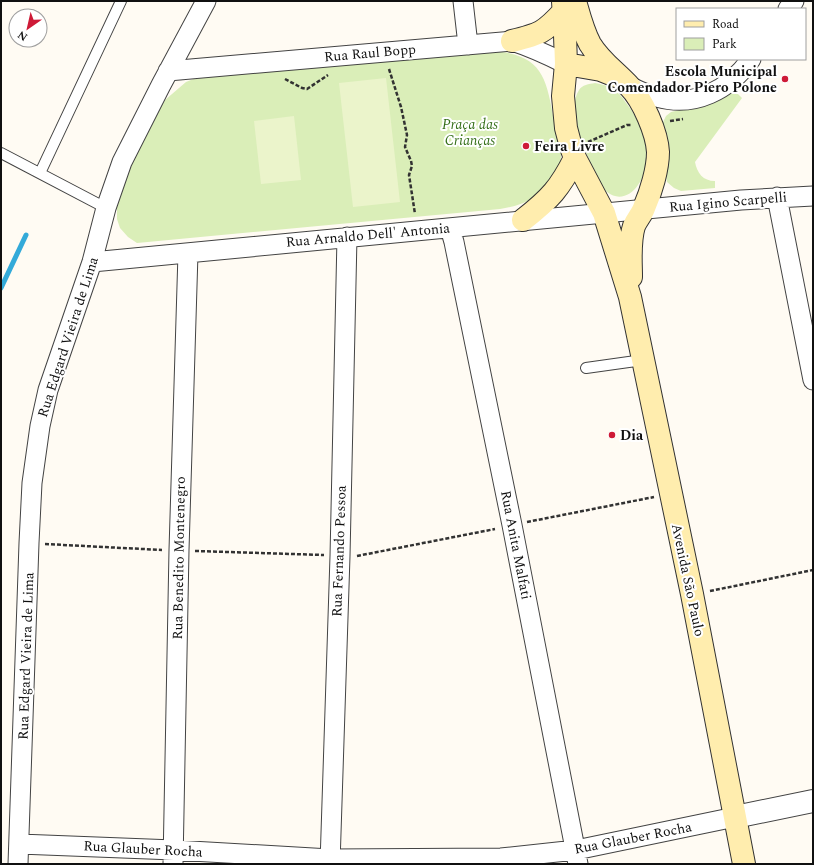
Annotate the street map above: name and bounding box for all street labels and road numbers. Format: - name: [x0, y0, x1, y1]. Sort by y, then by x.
- street label: Rua Raul Bopp: [323, 39, 417, 67]
- street label: Rua Igino Scarpelli: [668, 186, 788, 218]
- street label: Rua Arnaldo Dell' Antonia: [285, 217, 451, 253]
- street label: Rua Edgard Vieira de Lima: [32, 254, 104, 420]
- street label: Rua Benedito Montenegro: [167, 476, 191, 640]
- street label: Rua Fernando Pessoa: [326, 485, 352, 617]
- street label: Rua Anita Malfati: [495, 489, 537, 601]
- street label: Avenida São Paulo: [666, 522, 710, 638]
- street label: Rua Edgard Vieira de Lima: [13, 572, 39, 740]
- street label: Rua Glauber Rocha: [572, 816, 694, 860]
- street label: Rua Glauber Rocha: [83, 835, 203, 863]

